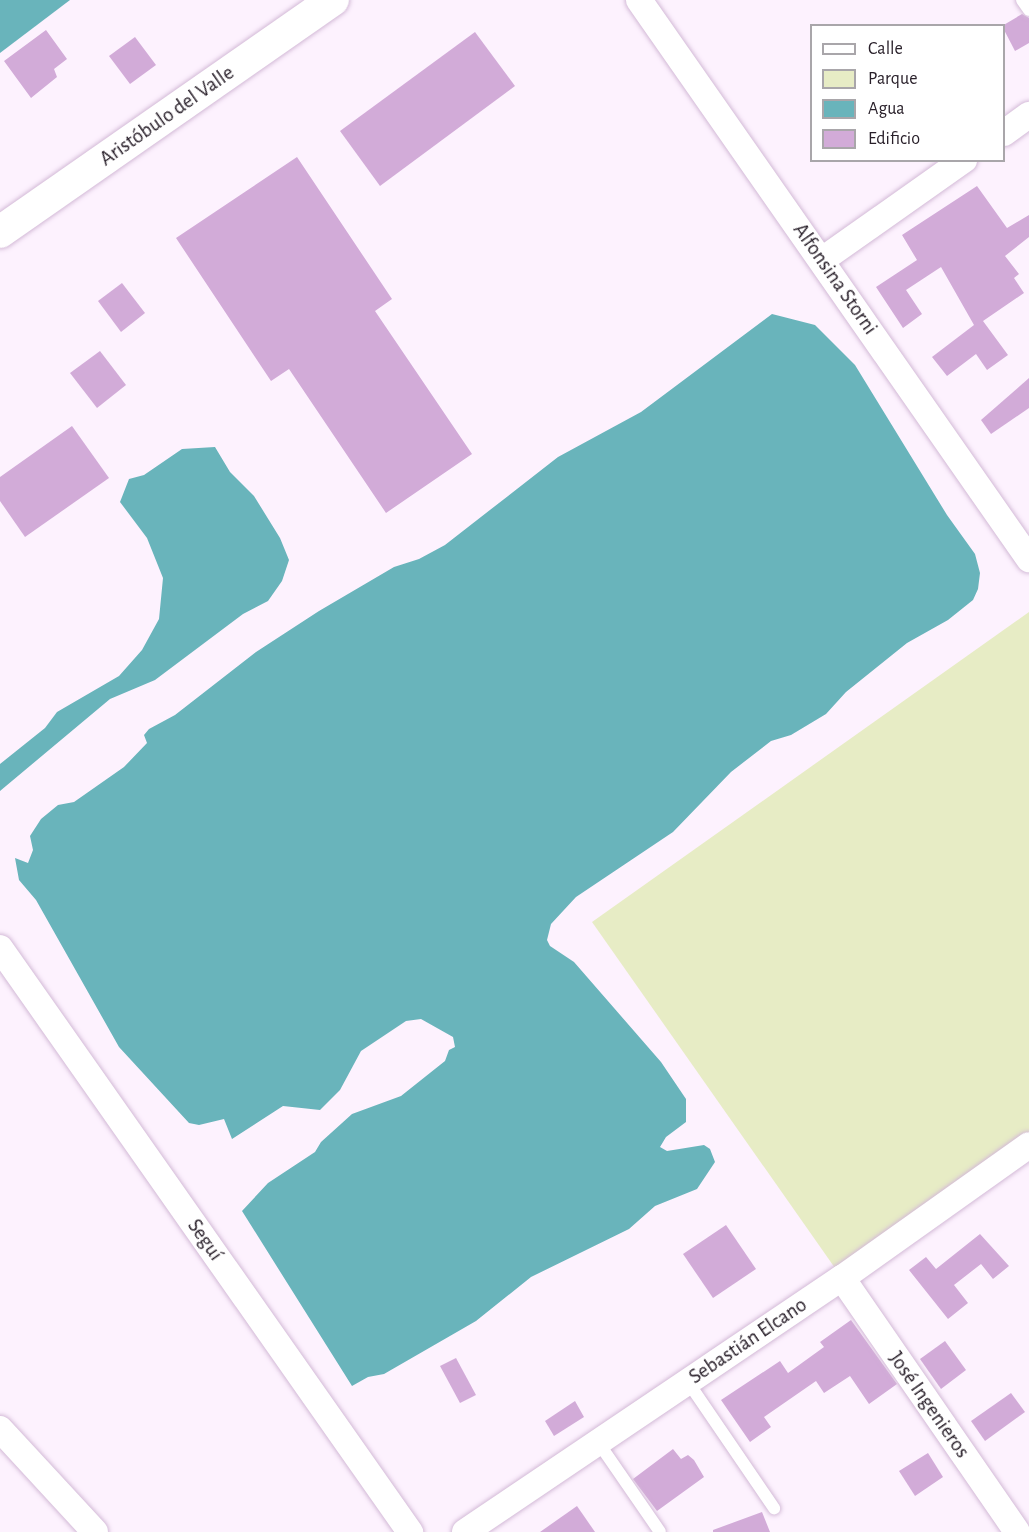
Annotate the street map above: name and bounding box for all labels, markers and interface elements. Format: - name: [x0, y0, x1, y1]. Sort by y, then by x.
- legend: [810, 24, 1005, 162]
- text: Calle: [868, 40, 903, 58]
- street label: Aristóbulo del Valle: [95, 60, 239, 172]
- text: Parque: [868, 70, 917, 88]
- text: Agua: [868, 100, 905, 118]
- text: Edificio: [868, 130, 920, 148]
- street label: Alfonsina Storni: [787, 218, 883, 340]
- street label: Seguí: [182, 1214, 228, 1266]
- street label: Sebastián Elcano: [684, 1292, 812, 1390]
- street label: José Ingenieros: [883, 1347, 975, 1463]

